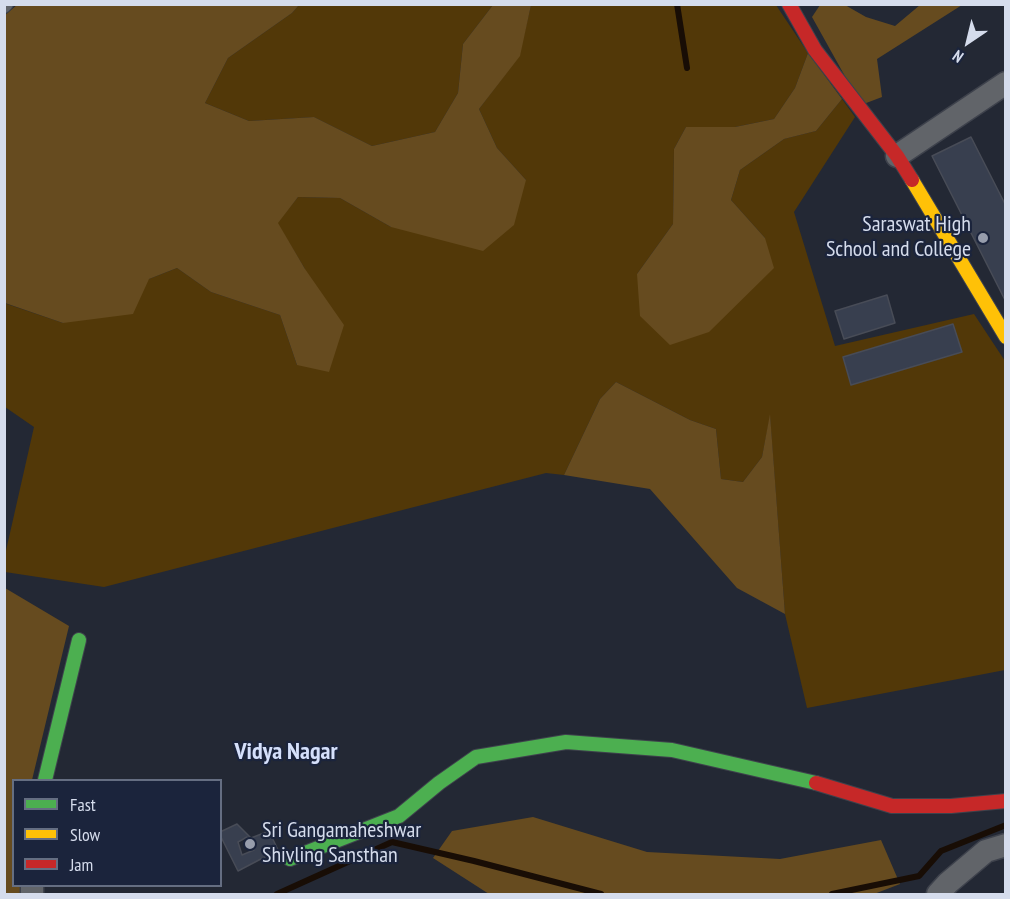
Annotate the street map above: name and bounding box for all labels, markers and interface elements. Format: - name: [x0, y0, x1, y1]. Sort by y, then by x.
- north arrow: [938, 12, 998, 72]
- text: N: [948, 46, 967, 67]
- place label: Saraswat High School and College: [826, 212, 971, 264]
- marker: Saraswat High School and College: [976, 231, 990, 245]
- district label: Vidya Nagar: [234, 738, 338, 766]
- legend: [12, 779, 222, 887]
- text: Fast: [70, 793, 96, 816]
- place label: Sri Gangamaheshwar Shivling Sansthan: [262, 818, 421, 870]
- text: Slow: [70, 823, 100, 846]
- marker: Sri Gangamaheshwar Shivling Sansthan: [243, 837, 257, 851]
- text: Jam: [70, 853, 93, 876]

